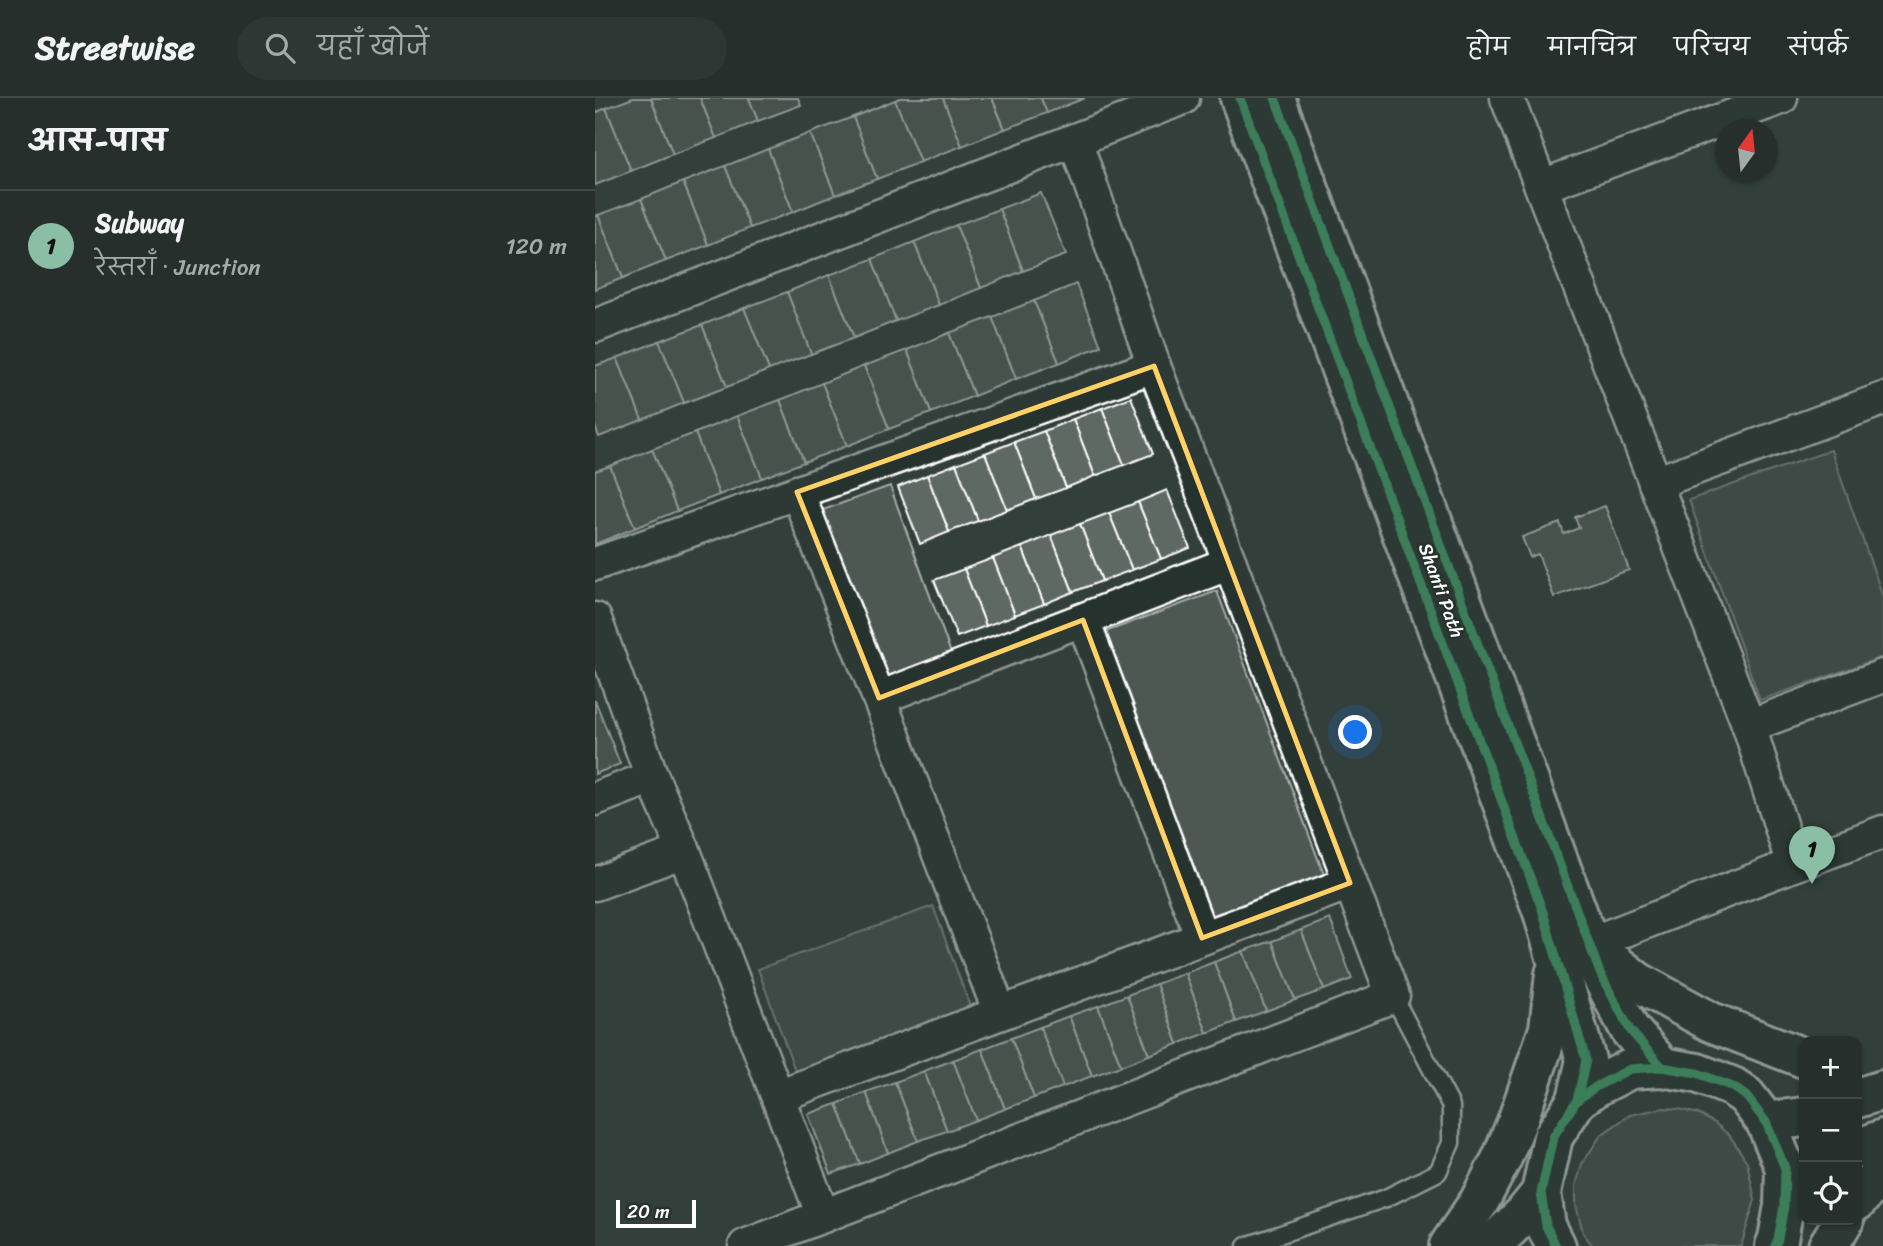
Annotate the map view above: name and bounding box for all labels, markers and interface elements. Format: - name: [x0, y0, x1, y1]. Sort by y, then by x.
- search box: [237, 17, 727, 80]
- text: Streetwise: [35, 19, 195, 77]
- text: यहाँ खोजें: [317, 23, 429, 69]
- text: होम: [1467, 26, 1510, 68]
- text: मानचित्र: [1548, 26, 1636, 68]
- text: परिचय: [1674, 26, 1750, 68]
- text: संपर्क: [1788, 26, 1848, 68]
- icon: search: [261, 29, 299, 67]
- text: आस-पास: [28, 114, 167, 168]
- north arrow: [1715, 119, 1778, 182]
- text: Subway: [95, 200, 184, 246]
- text: 1: [46, 226, 56, 267]
- text: 120 m: [506, 226, 567, 267]
- text: रेस्तराँ · Junction: [95, 247, 261, 288]
- street label: Shanti Path: [1409, 538, 1474, 642]
- your location: [1338, 715, 1372, 749]
- pin: 1: [1789, 826, 1835, 884]
- map controls: [1799, 1036, 1862, 1225]
- button: +: [1799, 1036, 1862, 1099]
- button: −: [1799, 1099, 1862, 1162]
- button: locate: [1799, 1162, 1862, 1225]
- text: 20 m: [627, 1195, 670, 1228]
- scale bar: [616, 1197, 697, 1229]

